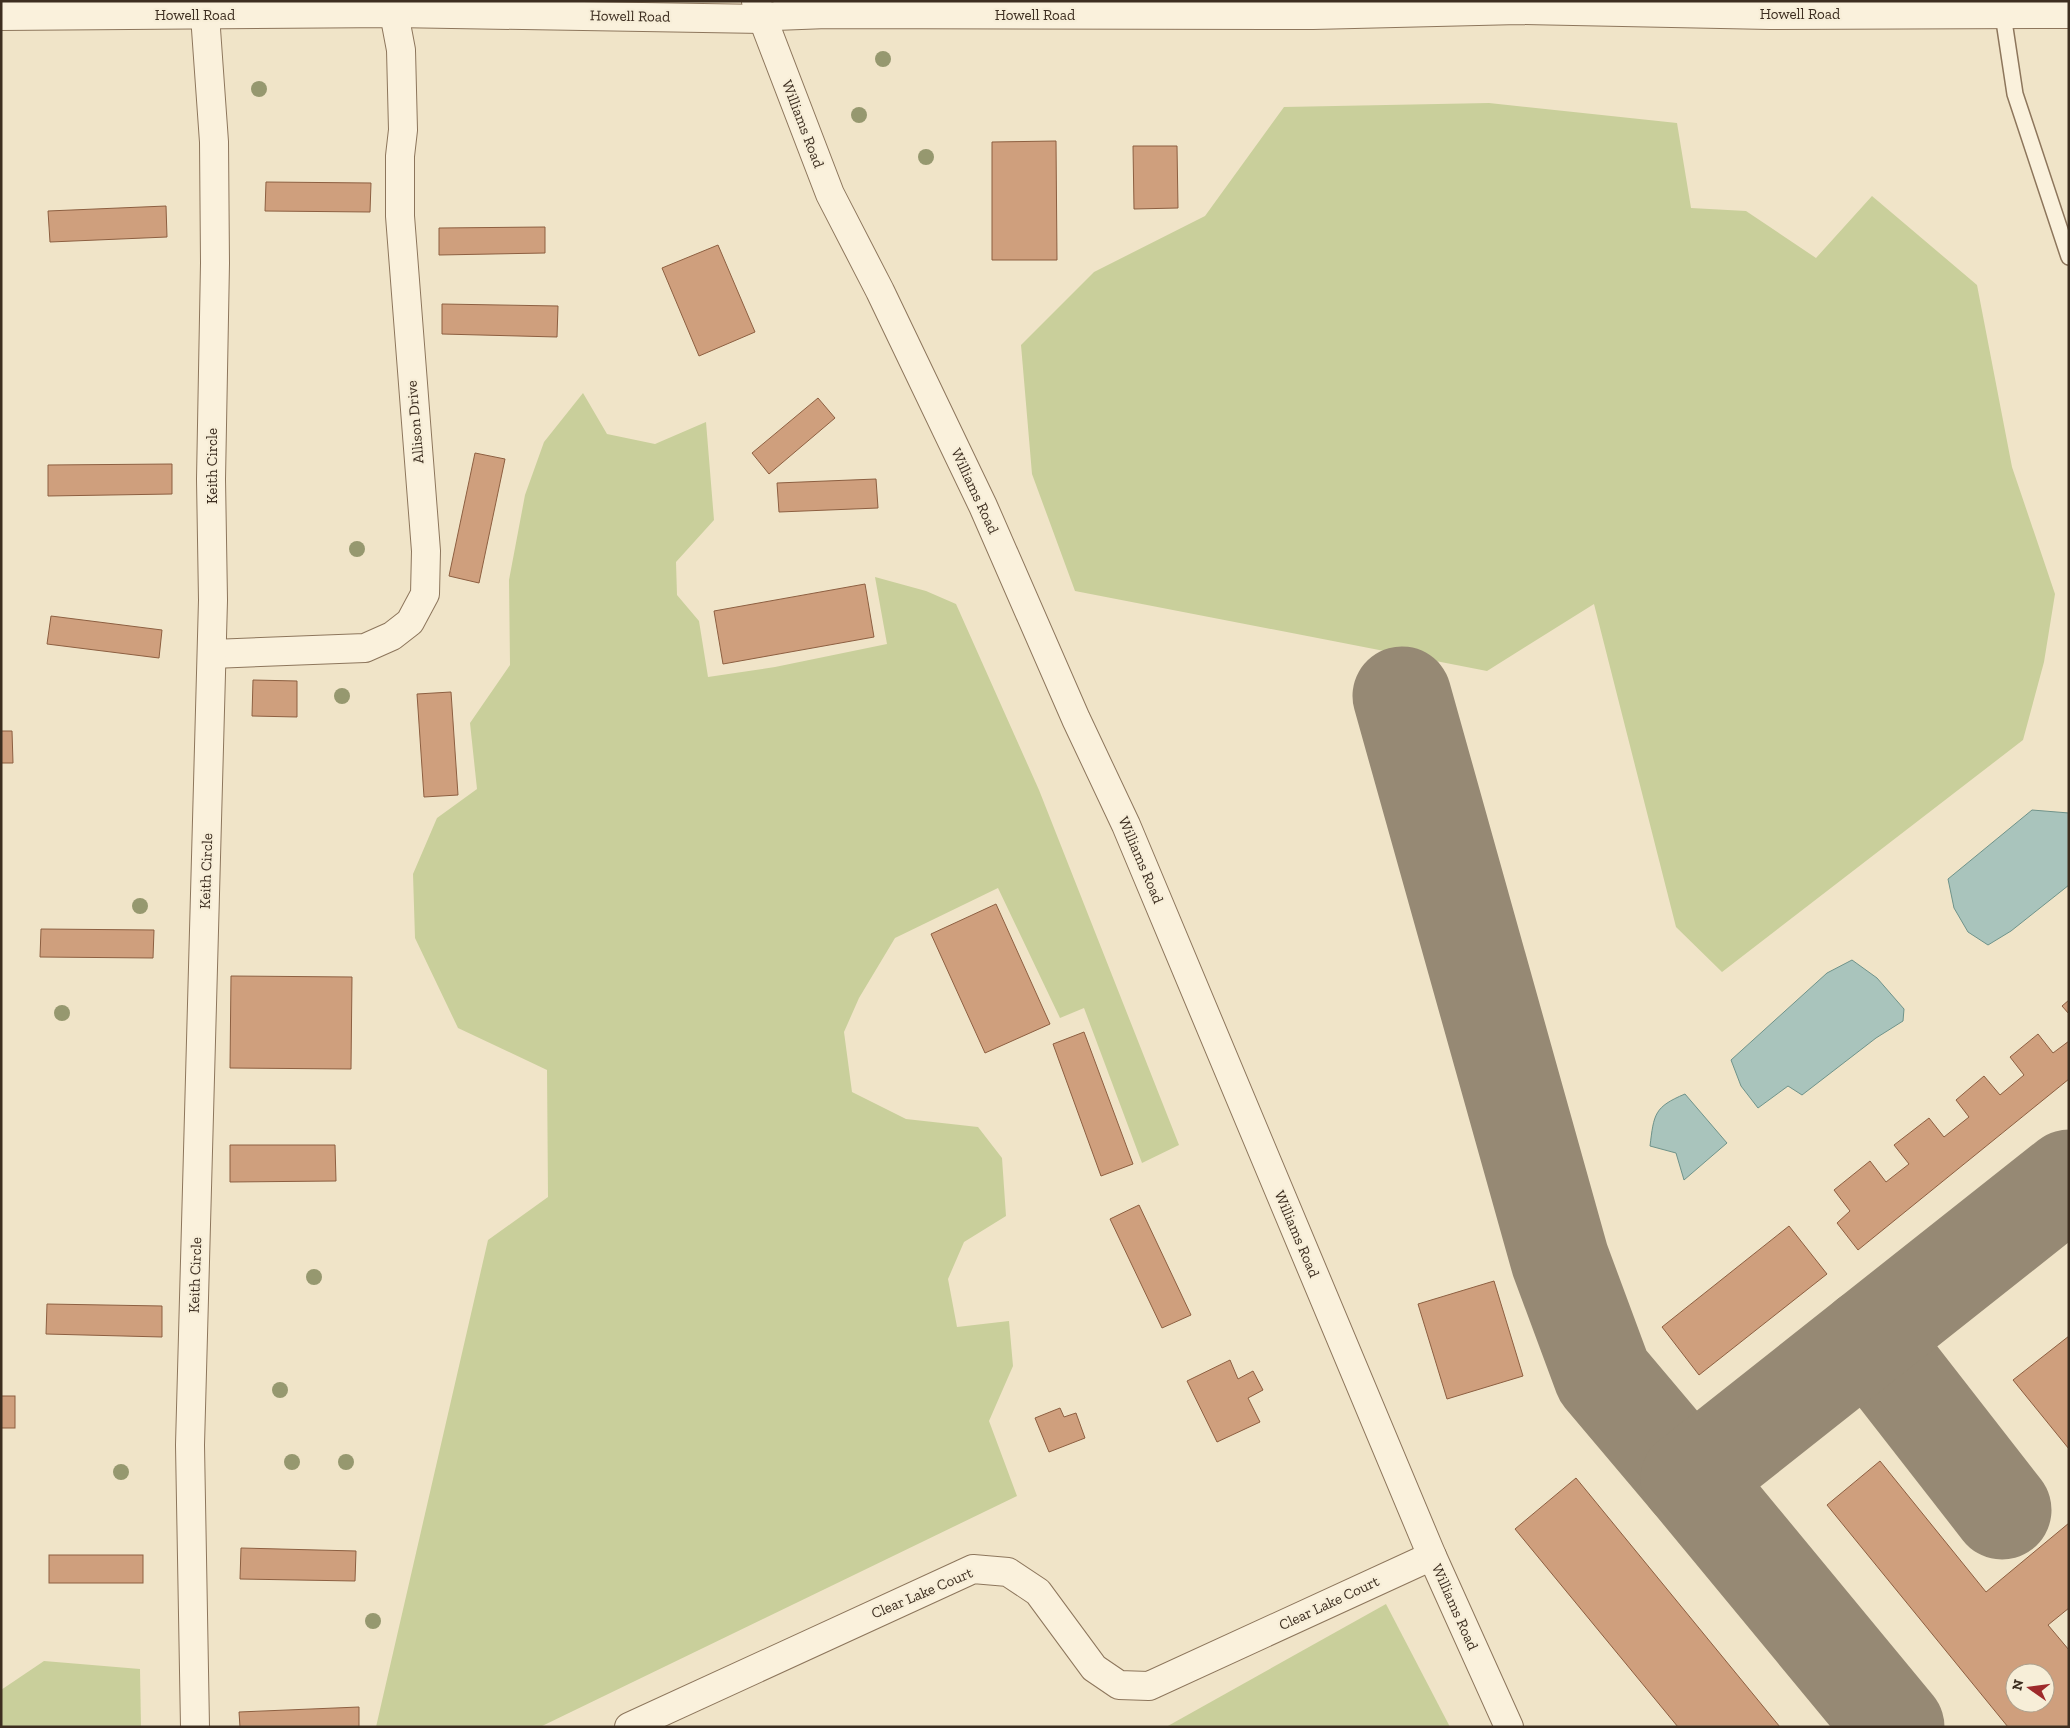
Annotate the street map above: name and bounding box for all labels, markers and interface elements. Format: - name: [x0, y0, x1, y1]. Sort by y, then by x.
- street label: Howell Road: [1760, 5, 1841, 23]
- street label: Howell Road: [155, 6, 236, 24]
- street label: Howell Road: [590, 6, 671, 26]
- street label: Howell Road: [995, 6, 1076, 24]
- street label: Williams Road: [778, 78, 828, 171]
- street label: Allison Drive: [402, 380, 428, 464]
- street label: Keith Circle: [203, 428, 221, 504]
- street label: Williams Road: [947, 445, 1003, 537]
- street label: Williams Road: [1115, 814, 1168, 907]
- street label: Keith Circle: [196, 833, 216, 909]
- street label: Williams Road: [1271, 1188, 1324, 1281]
- street label: Keith Circle: [185, 1237, 205, 1313]
- street label: Williams Road: [1428, 1561, 1482, 1654]
- street label: Clear Lake Court: [869, 1563, 976, 1622]
- street label: Clear Lake Court: [1276, 1572, 1382, 1634]
- north arrow: [2005, 1663, 2055, 1713]
- text: N: [2008, 1677, 2027, 1692]

